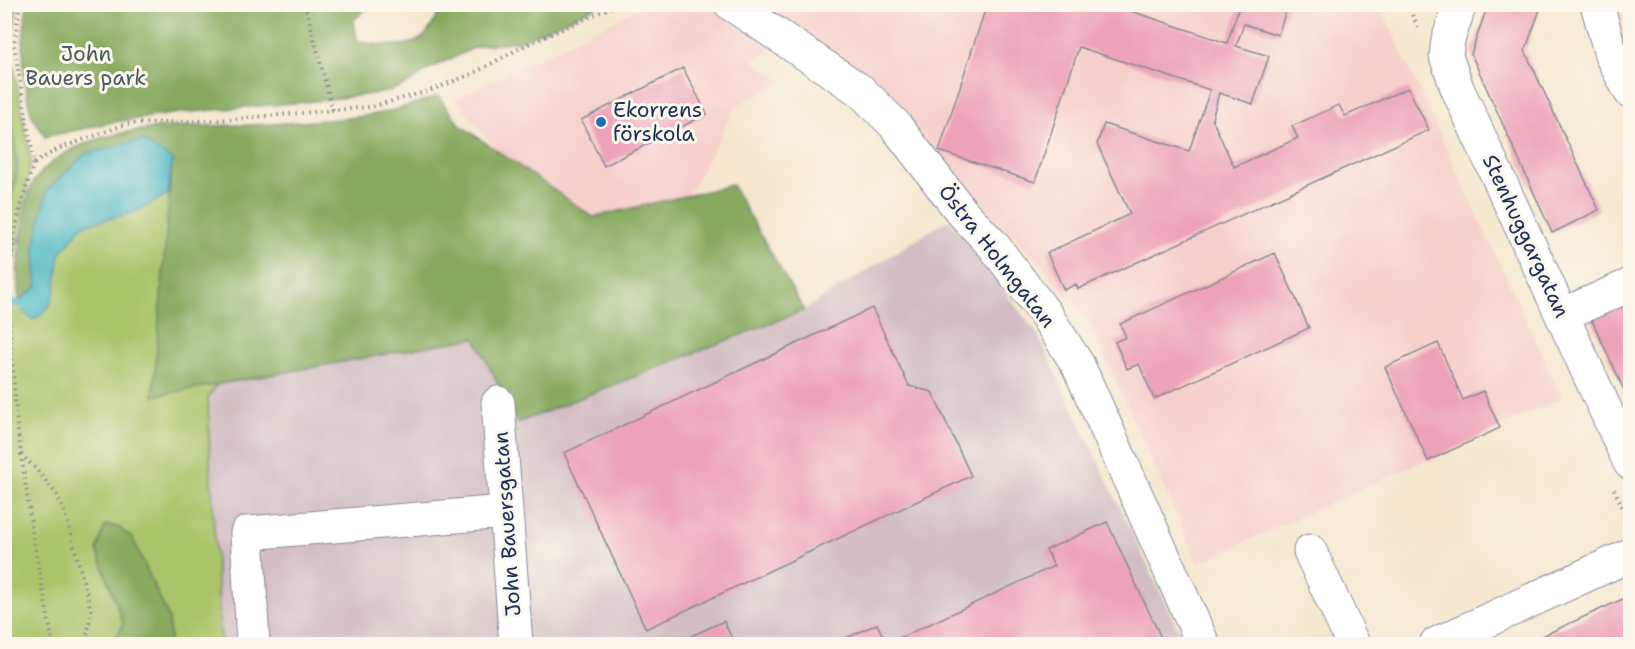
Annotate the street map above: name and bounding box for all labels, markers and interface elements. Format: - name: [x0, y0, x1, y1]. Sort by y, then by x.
- park label: John Bauers park: [26, 40, 146, 92]
- place label: Ekorrens förskola: [613, 96, 702, 148]
- marker: Ekorrens förskola: [594, 115, 608, 129]
- street label: Stenhuggargatan: [1476, 150, 1576, 322]
- street label: Östra Holmgatan: [932, 178, 1062, 334]
- street label: John Bauersgatan: [487, 430, 527, 617]

